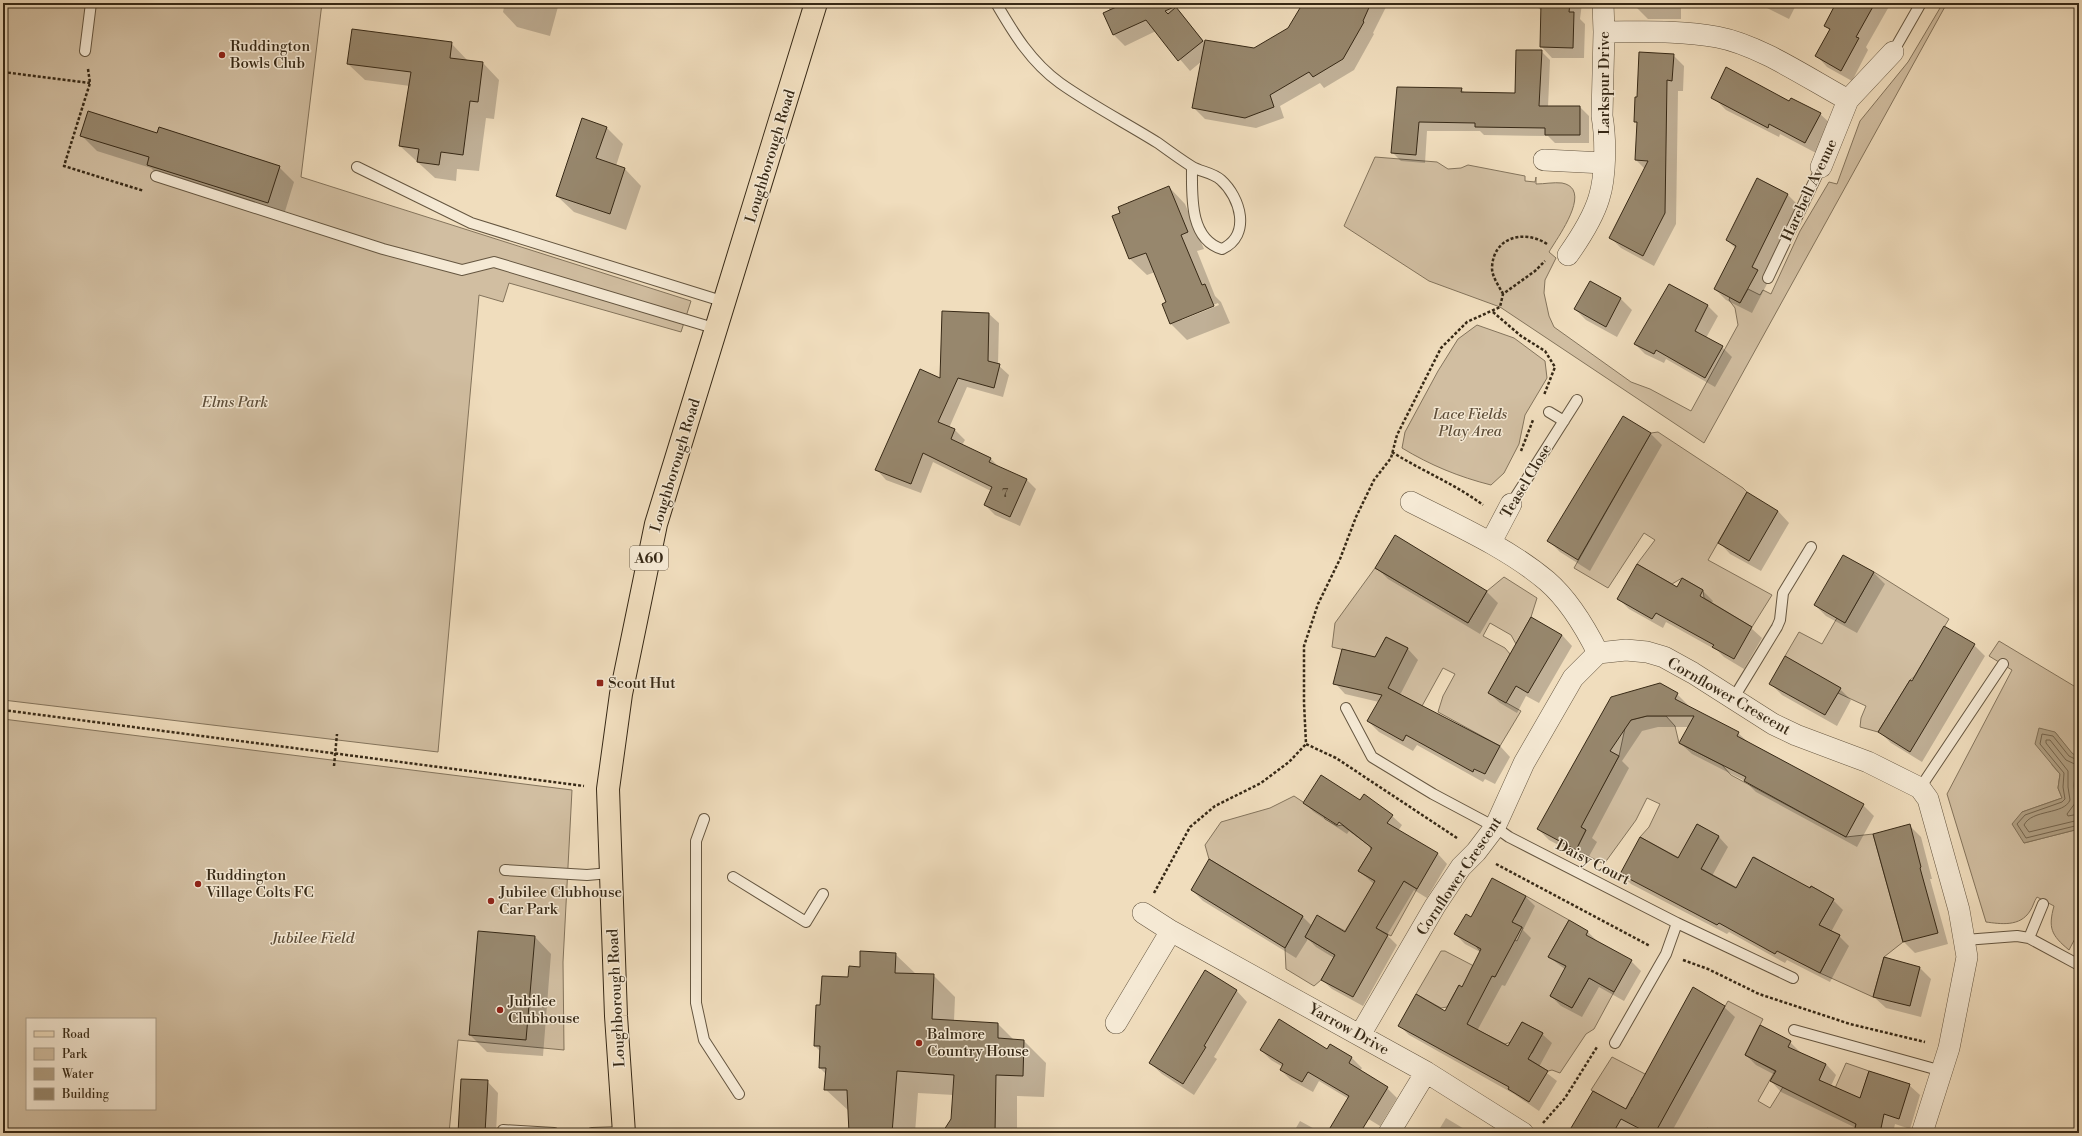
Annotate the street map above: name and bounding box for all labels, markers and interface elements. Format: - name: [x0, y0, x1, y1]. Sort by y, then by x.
- street label: Larkspur Drive: [1595, 31, 1614, 135]
- place label: Ruddington Bowls Club: [229, 37, 310, 73]
- marker: Ruddington Bowls Club: [217, 50, 227, 60]
- street label: Loughborough Road: [741, 87, 800, 225]
- street label: Harebell Avenue: [1777, 136, 1842, 245]
- park label: Elms Park: [201, 393, 268, 412]
- street label: Loughborough Road: [646, 396, 705, 534]
- park label: Lace Fields Play Area: [1432, 405, 1507, 441]
- street label: Teasel Close: [1497, 441, 1556, 522]
- house number: 7: [1002, 485, 1009, 501]
- road number: A60: [630, 546, 668, 570]
- street label: Cornflower Crescent: [1664, 653, 1794, 740]
- place label: Scout Hut: [608, 674, 676, 693]
- marker: Scout Hut: [595, 678, 605, 688]
- street label: Cornflower Crescent: [1413, 813, 1507, 939]
- street label: Daisy Court: [1552, 836, 1634, 890]
- place label: Ruddington Village Colts FC: [205, 866, 314, 902]
- marker: Ruddington Village Colts FC: [193, 879, 203, 889]
- place label: Jubilee Clubhouse Car Park: [498, 883, 622, 919]
- marker: Jubilee Clubhouse Car Park: [486, 896, 496, 906]
- street label: Loughborough Road: [603, 928, 630, 1068]
- park label: Jubilee Field: [270, 929, 355, 948]
- place label: Jubilee Clubhouse: [507, 992, 580, 1028]
- street label: Yarrow Drive: [1304, 999, 1393, 1059]
- marker: Jubilee Clubhouse: [495, 1005, 505, 1015]
- legend: [26, 1018, 156, 1110]
- place label: Balmore Country House: [926, 1025, 1029, 1061]
- text: Road: [62, 1027, 90, 1042]
- marker: Balmore Country House: [914, 1038, 924, 1048]
- text: Park: [62, 1047, 88, 1062]
- text: Water: [61, 1067, 94, 1082]
- text: Building: [61, 1087, 110, 1102]

